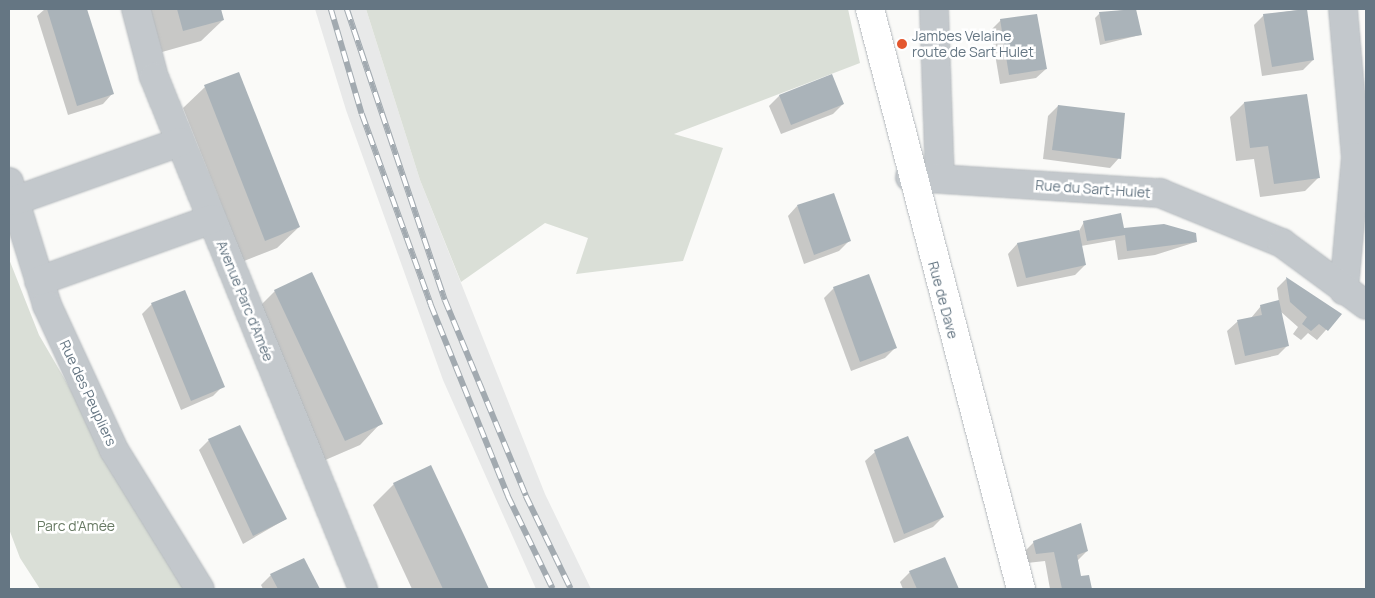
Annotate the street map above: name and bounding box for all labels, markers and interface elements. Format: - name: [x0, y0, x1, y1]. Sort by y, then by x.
- place label: Jambes Velaine route de Sart Hulet: [912, 28, 1034, 60]
- marker: Jambes Velaine route de Sart Hulet: [896, 38, 908, 50]
- street label: Rue du Sart-Hulet: [1035, 177, 1151, 201]
- street label: Avenue Parc d'Amée: [213, 238, 277, 364]
- street label: Rue de Dave: [925, 260, 961, 340]
- street label: Rue des Peupliers: [56, 337, 120, 449]
- park label: Parc d'Amée: [37, 518, 115, 534]

